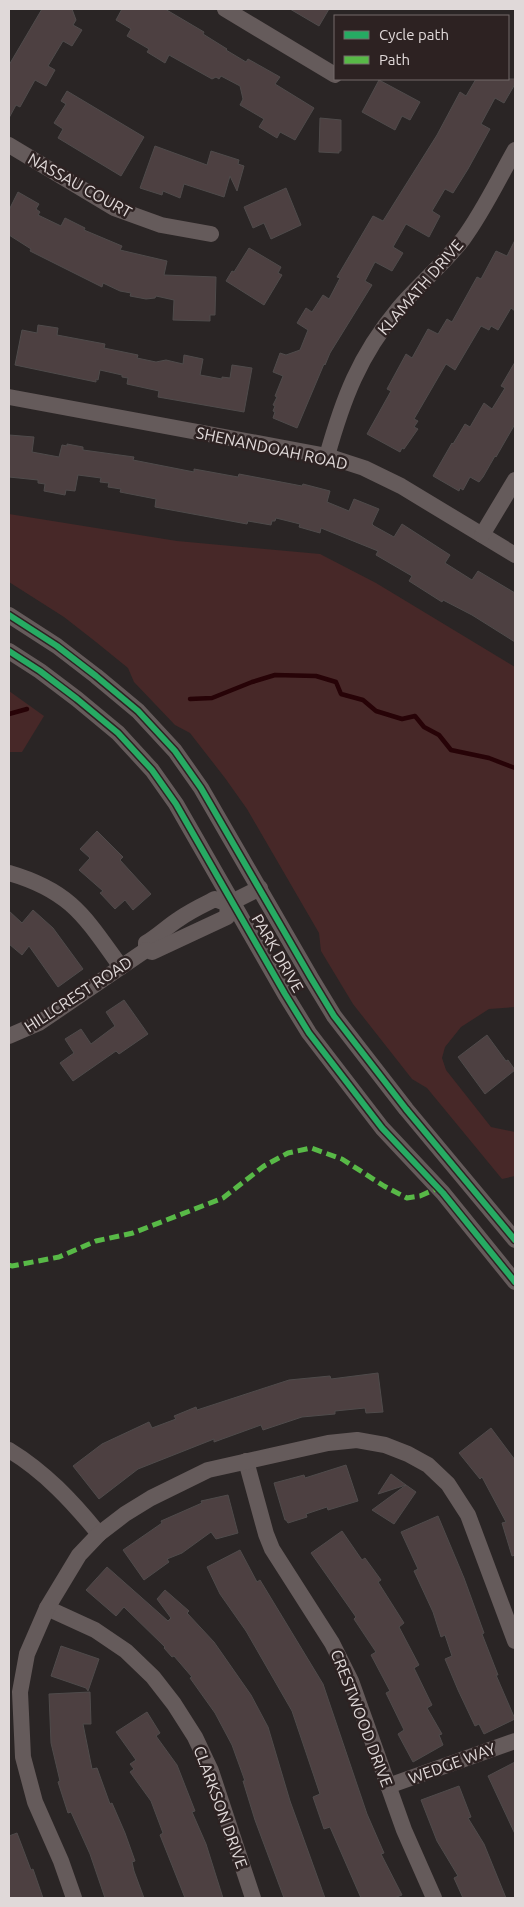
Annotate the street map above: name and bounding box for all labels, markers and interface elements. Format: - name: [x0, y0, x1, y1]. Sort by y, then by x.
- legend: [334, 15, 509, 80]
- text: Cycle path: [379, 26, 449, 43]
- text: Path: [379, 51, 410, 68]
- street label: NASSAU COURT: [25, 149, 135, 221]
- street label: KLAMATH DRIVE: [374, 236, 466, 338]
- street label: SHENANDOAH ROAD: [195, 423, 349, 473]
- street label: PARK DRIVE: [248, 911, 308, 995]
- street label: HILLCREST ROAD: [21, 953, 135, 1035]
- street label: CRESTWOOD DRIVE: [328, 1647, 396, 1789]
- street label: WEDGE WAY: [406, 1739, 499, 1787]
- street label: CLARKSON DRIVE: [190, 1743, 252, 1871]

